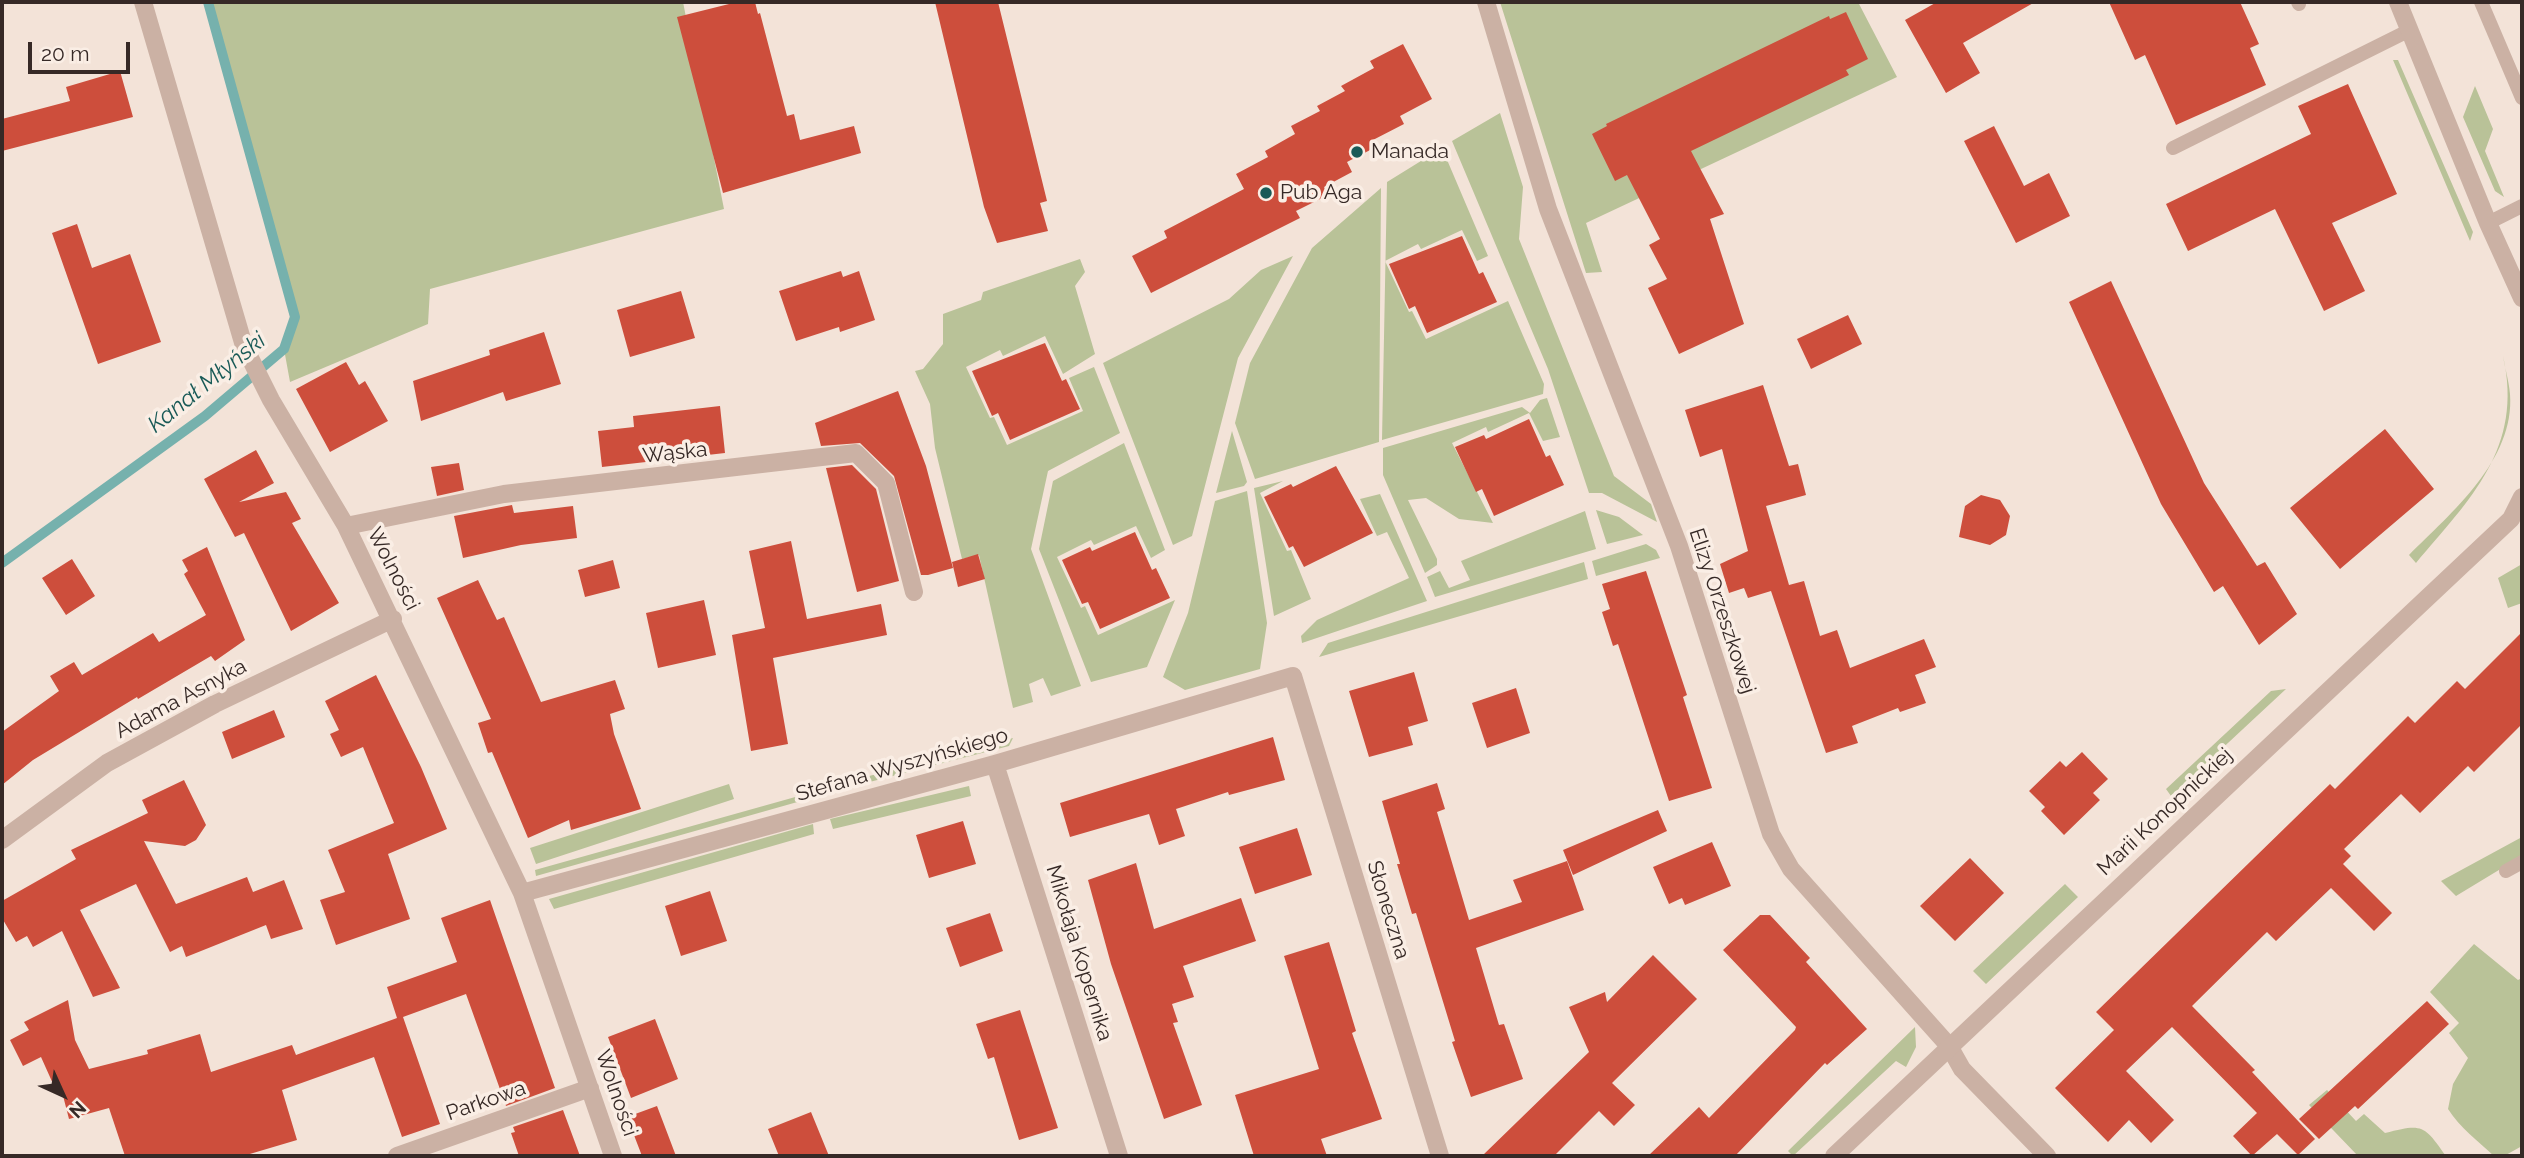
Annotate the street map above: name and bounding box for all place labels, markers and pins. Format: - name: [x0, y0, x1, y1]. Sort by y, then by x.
- place label: Manada: [1371, 139, 1449, 165]
- marker: Manada: [1349, 144, 1365, 160]
- place label: Pub Aga: [1280, 180, 1362, 206]
- marker: Pub Aga: [1258, 185, 1274, 201]

